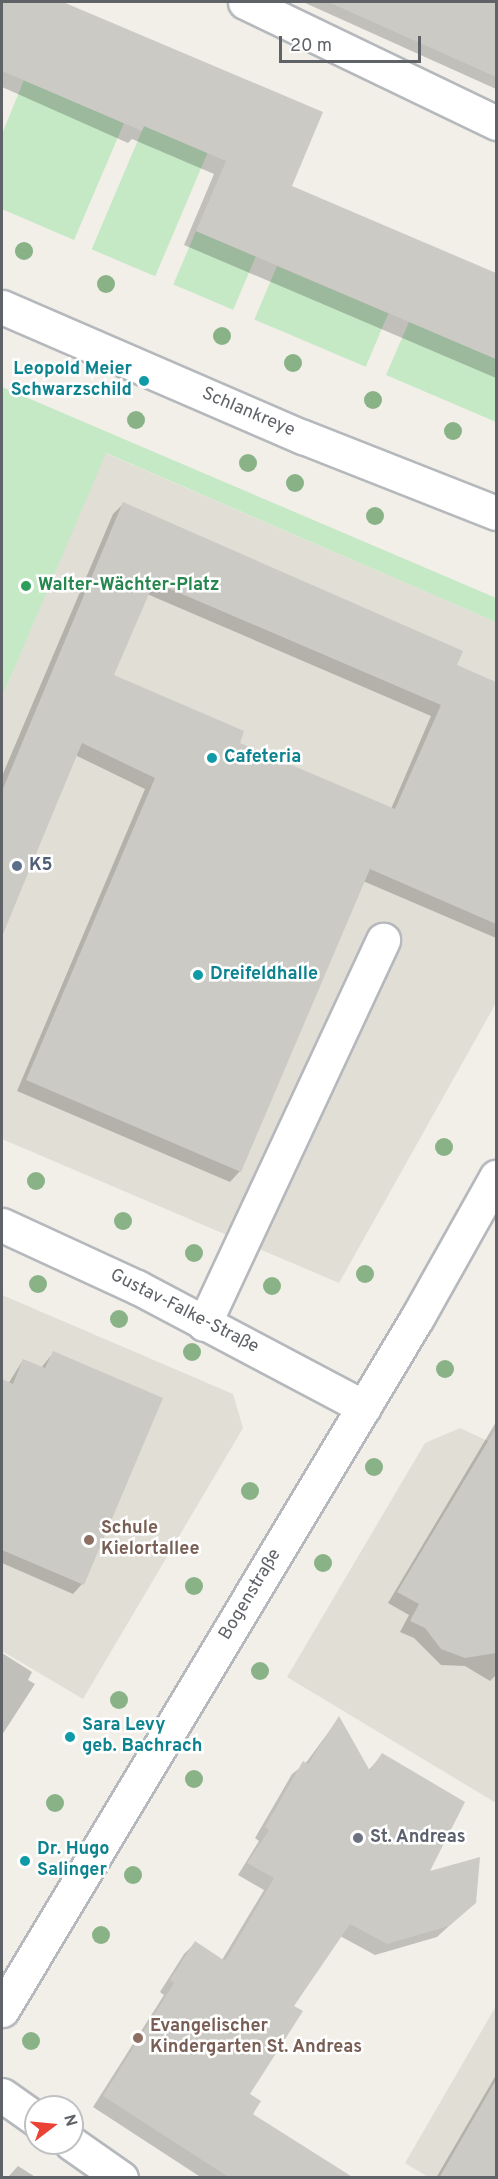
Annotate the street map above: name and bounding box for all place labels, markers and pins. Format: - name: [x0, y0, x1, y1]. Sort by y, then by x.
- place label: Leopold Meier Schwarzschild: [11, 360, 132, 403]
- marker: Leopold Meier Schwarzschild: [137, 374, 151, 388]
- place label: Walter-Wächter-Platz: [38, 575, 220, 597]
- marker: Walter-Wächter-Platz: [19, 579, 33, 593]
- place label: Cafeteria: [224, 747, 301, 769]
- marker: Cafeteria: [205, 751, 219, 765]
- place label: K5: [29, 855, 53, 877]
- marker: K5: [10, 859, 24, 873]
- place label: Dreifeldhalle: [210, 964, 318, 986]
- marker: Dreifeldhalle: [191, 968, 205, 982]
- place label: Schule Kielortallee: [101, 1519, 200, 1562]
- marker: Schule Kielortallee: [82, 1533, 96, 1547]
- place label: Sara Levy geb. Bachrach: [82, 1716, 202, 1758]
- marker: Sara Levy geb. Bachrach: [63, 1730, 77, 1744]
- place label: St. Andreas: [370, 1827, 466, 1849]
- marker: St. Andreas: [351, 1831, 365, 1845]
- place label: Dr. Hugo Salinger: [37, 1840, 110, 1882]
- marker: Dr. Hugo Salinger: [18, 1854, 32, 1868]
- place label: Evangelischer Kindergarten St. Andreas: [150, 2017, 363, 2060]
- marker: Evangelischer Kindergarten St. Andreas: [131, 2031, 145, 2045]

